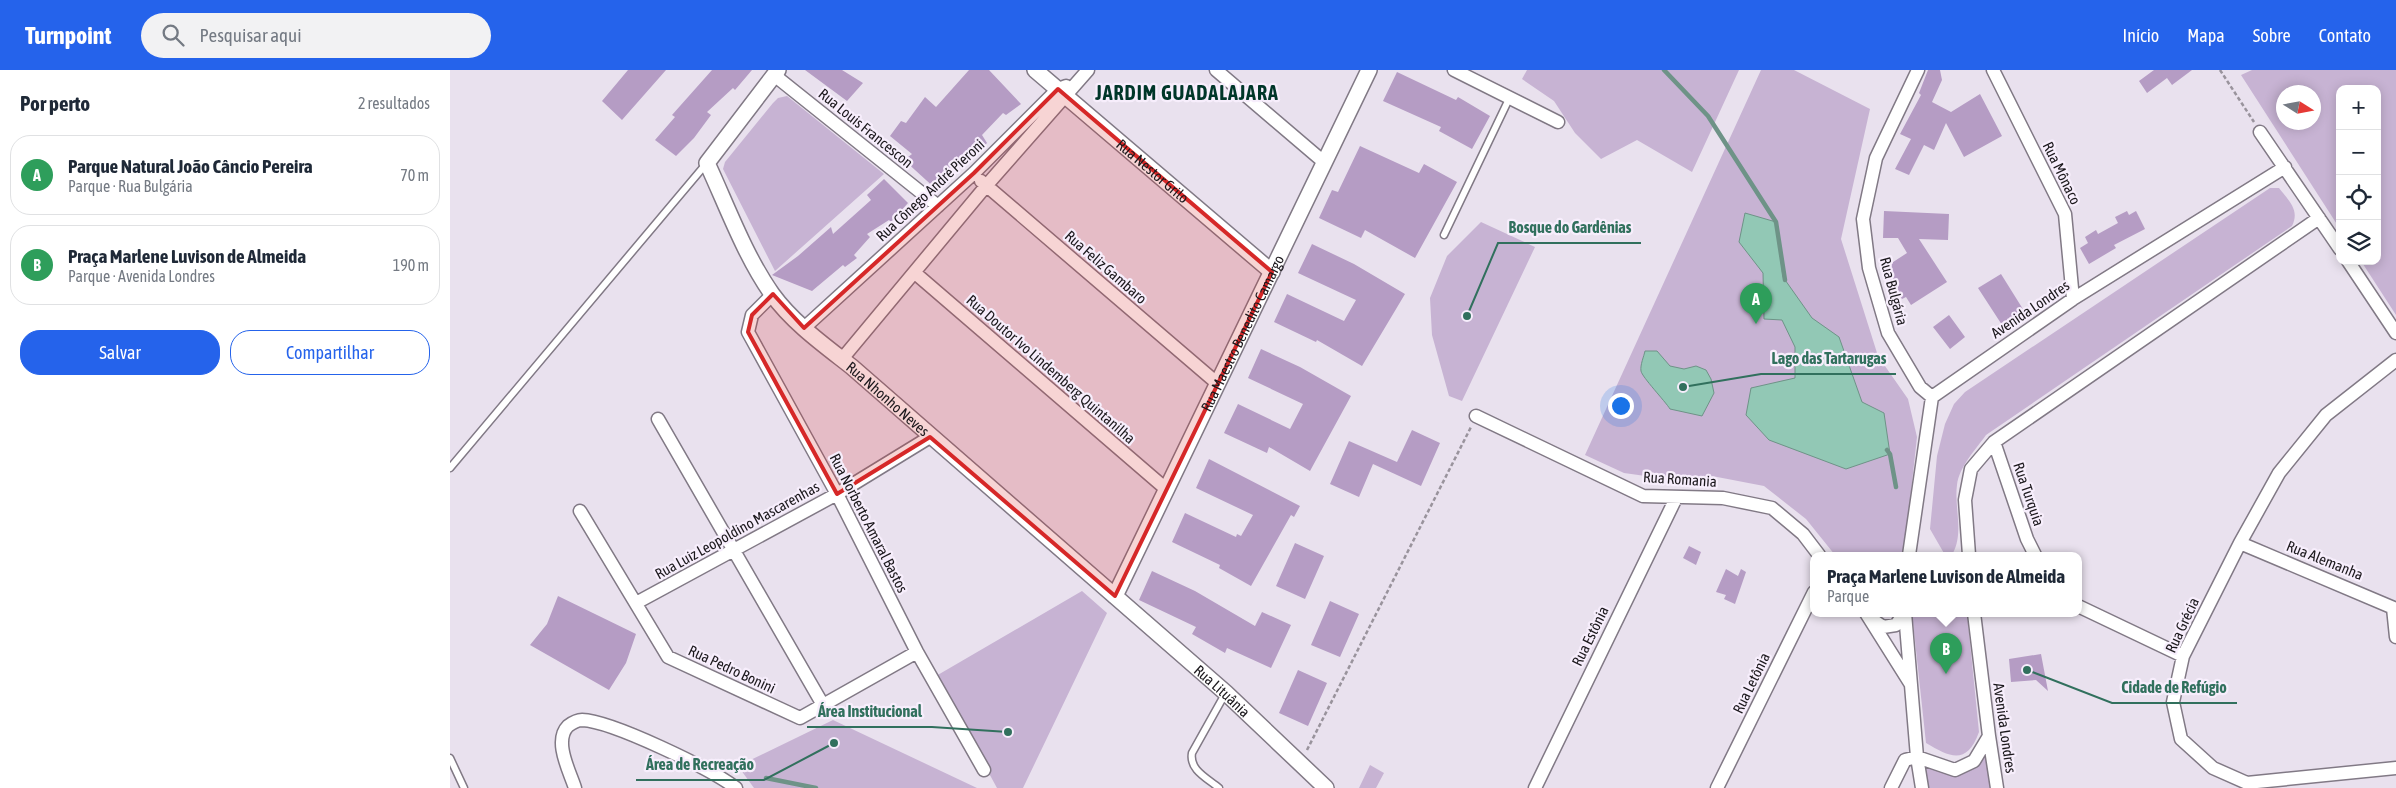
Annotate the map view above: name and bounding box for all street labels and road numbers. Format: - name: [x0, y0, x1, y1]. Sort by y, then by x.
- street label: Rua Louis Francescon: [815, 85, 917, 171]
- street label: Rua Nestor Grilo: [1113, 135, 1192, 206]
- street label: Rua Cônego André Pieroni: [872, 136, 988, 244]
- street label: Rua Mônaco: [2040, 139, 2084, 207]
- street label: Rua Feliz Gambaro: [1062, 227, 1150, 307]
- street label: Rua Maestro Benedito Camargo: [1197, 252, 1287, 414]
- street label: Rua Bulgária: [1877, 255, 1911, 327]
- street label: Avenida Londres: [1988, 277, 2072, 341]
- street label: Rua Doutor Ivo Lindemberg Quintanilha: [963, 291, 1139, 447]
- street label: Rua Nhonho Neves: [843, 358, 933, 439]
- street label: Rua Norberto Amaral Bastos: [827, 451, 911, 595]
- street label: Rua Turquia: [2010, 460, 2048, 528]
- street label: Rua Romania: [1643, 468, 1717, 490]
- street label: Rua Luiz Leopoldino Mascarenhas: [652, 478, 822, 582]
- street label: Rua Alemanha: [2284, 537, 2366, 583]
- street label: Rua Grécia: [2162, 595, 2202, 655]
- street label: Rua Estônia: [1568, 603, 1612, 669]
- street label: Rua Pedro Bonini: [686, 641, 778, 697]
- street label: Rua Letônia: [1729, 650, 1773, 716]
- street label: Rua Lituânia: [1191, 661, 1254, 720]
- street label: Avenida Londres: [1990, 682, 2020, 774]

